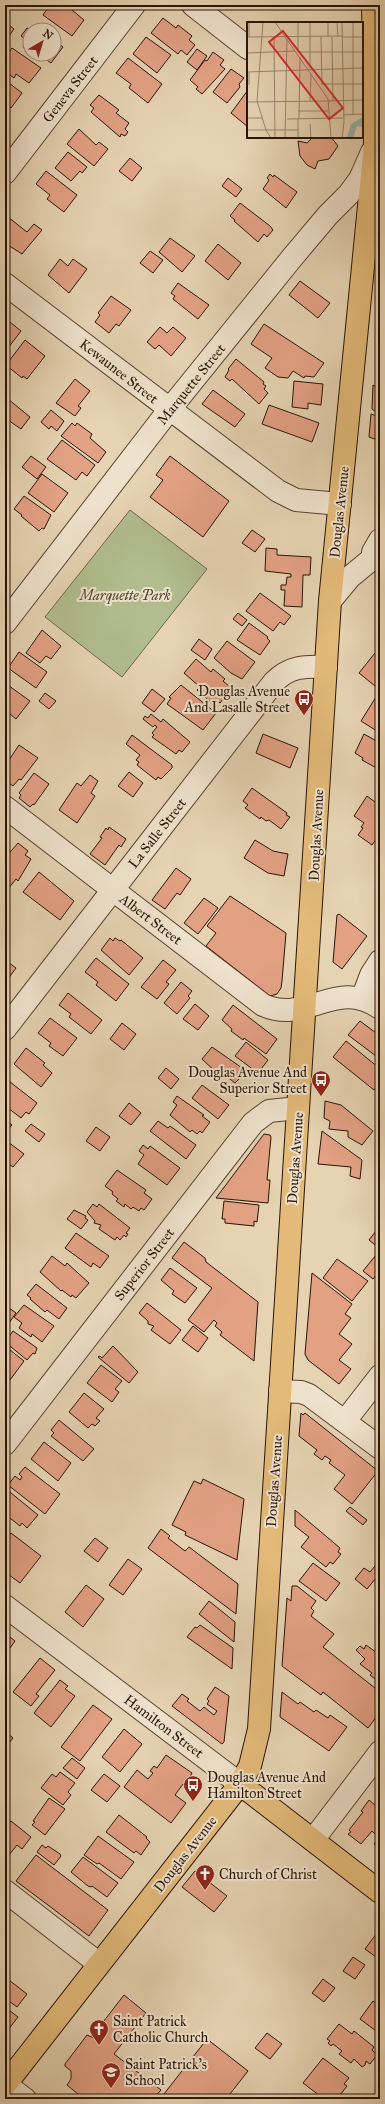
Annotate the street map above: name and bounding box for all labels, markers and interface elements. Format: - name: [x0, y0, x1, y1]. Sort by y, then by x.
- north arrow: [22, 22, 62, 62]
- inset map: [247, 22, 363, 138]
- text: N: [40, 27, 56, 43]
- street label: Geneva Street: [39, 53, 102, 126]
- street label: Kewaunee Street: [76, 335, 161, 407]
- street label: Marquette Street: [154, 340, 230, 429]
- street label: Douglas Avenue: [326, 465, 353, 559]
- park label: Marquette Park: [78, 587, 171, 604]
- place label: Douglas Avenue And Lasalle Street: [184, 683, 290, 716]
- bus stop icon: Douglas Avenue And Lasalle Street: [293, 688, 315, 716]
- street label: Douglas Avenue: [306, 788, 327, 881]
- street label: La Salle Street: [125, 795, 190, 872]
- street label: Albert Street: [115, 890, 185, 948]
- place label: Douglas Avenue And Superior Street: [188, 1064, 307, 1097]
- bus stop icon: Douglas Avenue And Superior Street: [310, 1069, 332, 1097]
- street label: Douglas Avenue: [284, 1111, 307, 1205]
- street label: Superior Street: [111, 1225, 178, 1304]
- street label: Douglas Avenue: [263, 1434, 286, 1528]
- street label: Hamilton Street: [121, 1691, 207, 1762]
- place label: Douglas Avenue And Hamilton Street: [207, 1769, 326, 1802]
- bus stop icon: Douglas Avenue And Hamilton Street: [182, 1774, 204, 1802]
- street label: Douglas Avenue: [150, 1813, 221, 1896]
- church icon: Church of Christ: [194, 1863, 216, 1891]
- place label: Church of Christ: [219, 1866, 317, 1883]
- place label: Saint Patrick Catholic Church: [113, 2013, 209, 2046]
- church icon: Saint Patrick Catholic Church: [88, 2018, 110, 2046]
- place label: Saint Patrick's School: [125, 2056, 207, 2089]
- school or university icon: Saint Patrick's School: [100, 2061, 122, 2089]

